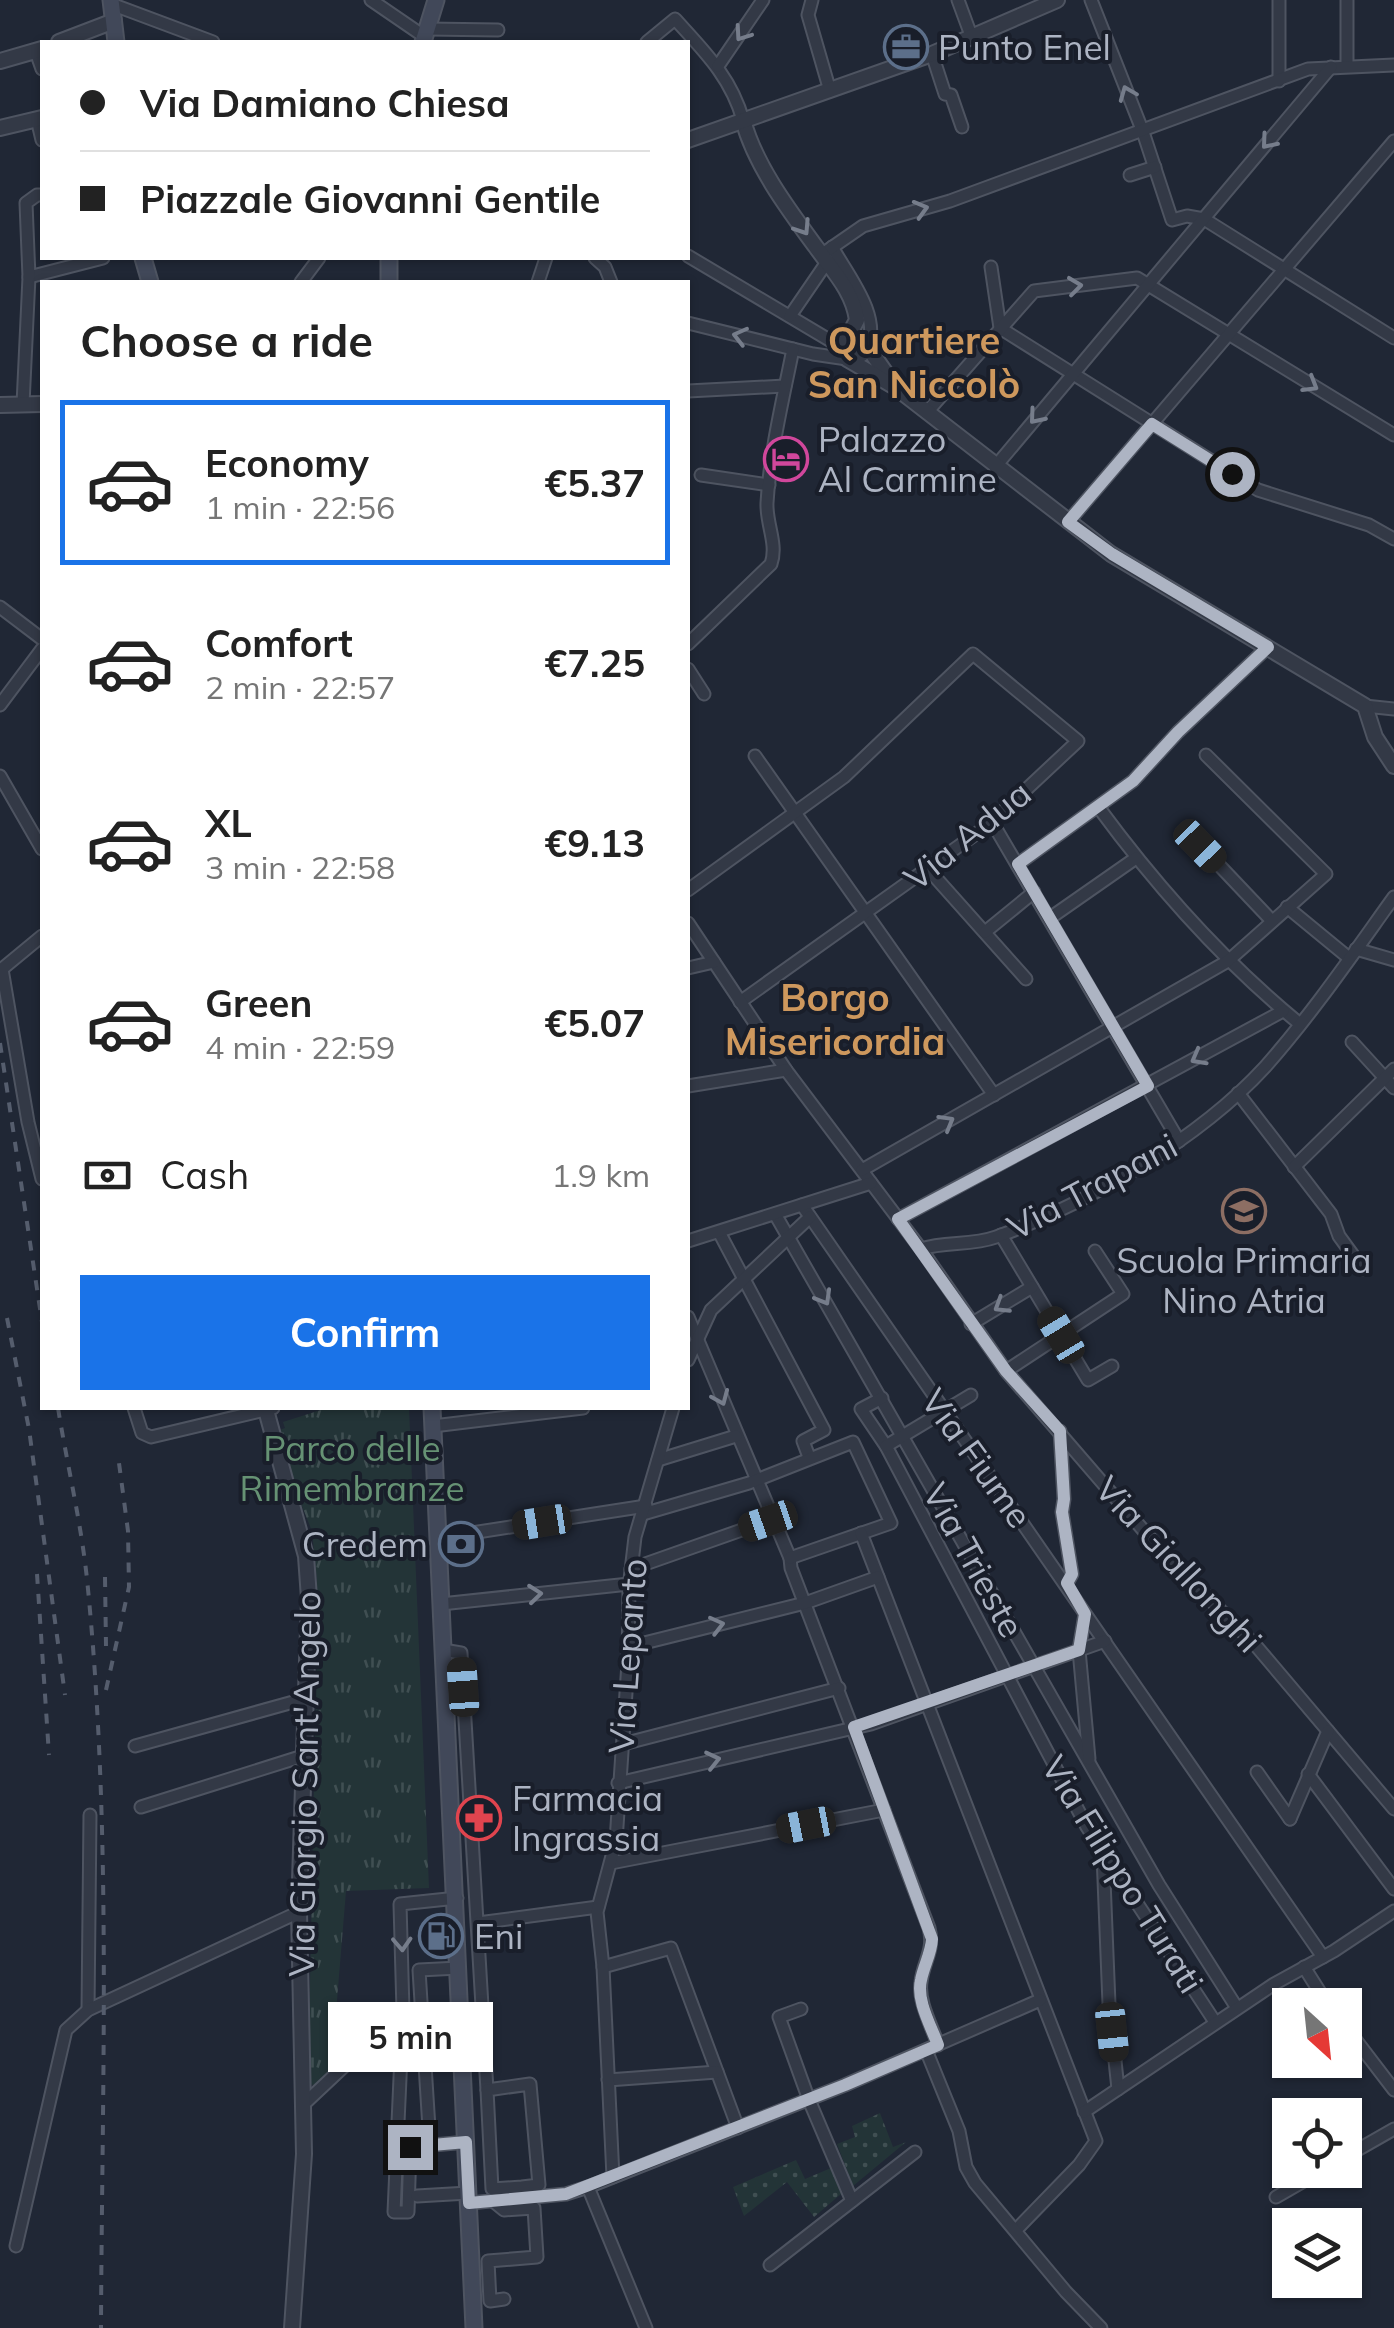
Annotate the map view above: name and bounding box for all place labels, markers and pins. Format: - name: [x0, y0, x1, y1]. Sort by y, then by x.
- office icon: Punto Enel: [883, 24, 929, 70]
- place label: Punto Enel: [938, 25, 1111, 69]
- place label: Palazzo Al Carmine: [818, 417, 997, 501]
- hotel icon: Palazzo Al Carmine: [763, 436, 809, 482]
- school or university icon: Scuola Primaria Nino Atria: [1221, 1188, 1267, 1234]
- place label: Scuola Primaria Nino Atria: [1116, 1238, 1372, 1322]
- bank icon: Credem: [438, 1521, 484, 1567]
- place label: Credem: [302, 1522, 428, 1566]
- place label: Farmacia Ingrassia: [512, 1776, 663, 1860]
- pharmacy icon: Farmacia Ingrassia: [456, 1795, 502, 1841]
- fuel station icon: Eni: [418, 1913, 464, 1959]
- place label: Eni: [474, 1914, 523, 1958]

